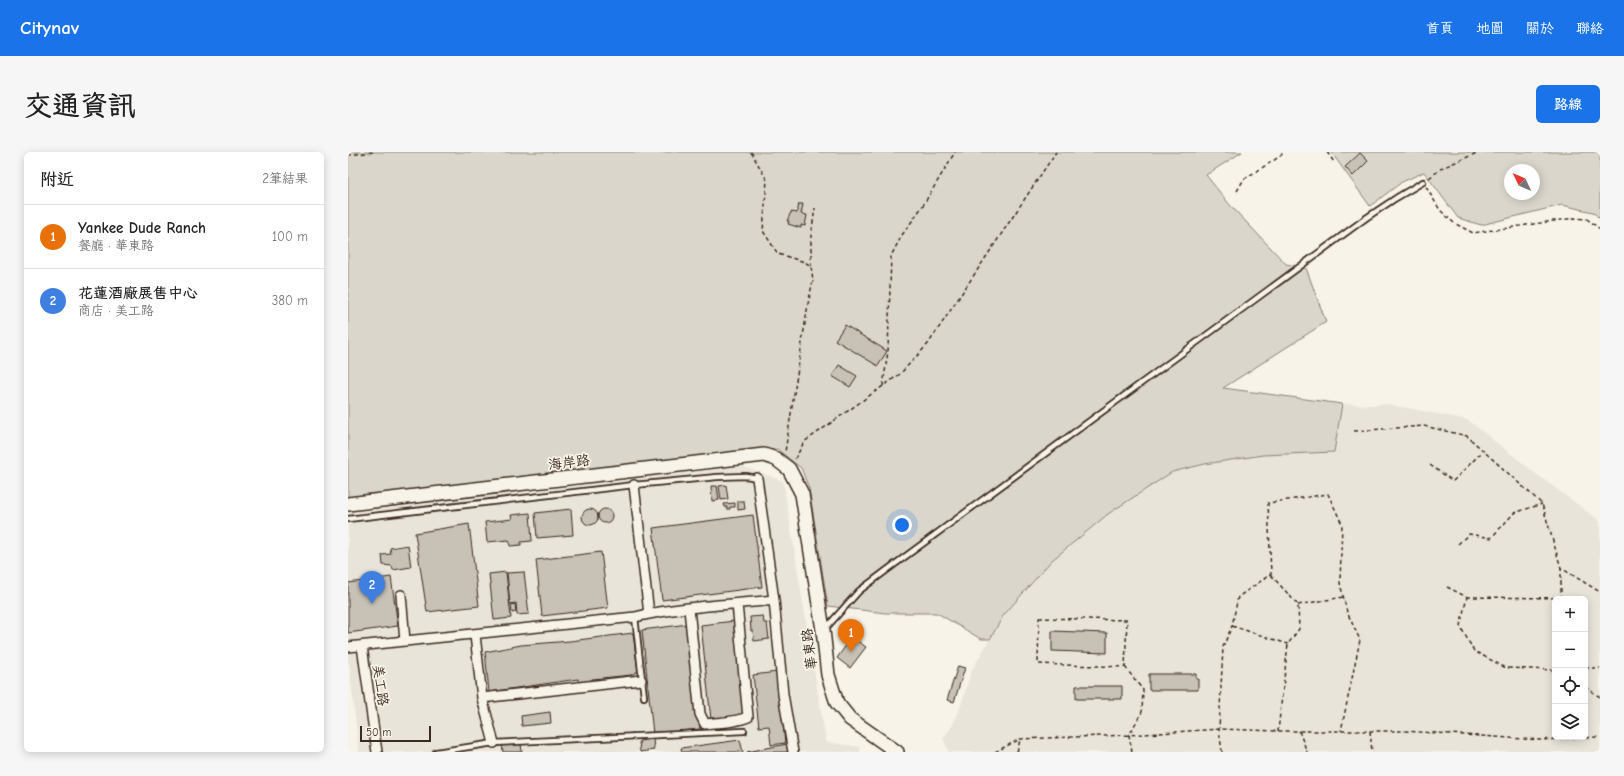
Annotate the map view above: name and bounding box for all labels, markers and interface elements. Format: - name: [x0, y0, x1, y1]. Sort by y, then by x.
- text: Citynav: [20, 17, 79, 39]
- text: 首頁: [1426, 20, 1454, 37]
- text: 地圖: [1476, 20, 1504, 37]
- text: 關於: [1526, 20, 1554, 37]
- text: 聯絡: [1576, 20, 1604, 37]
- button: 路線: [1536, 85, 1600, 123]
- text: 交通資訊: [24, 90, 136, 122]
- north arrow: [1504, 164, 1540, 200]
- text: 附近: [40, 170, 74, 189]
- text: 2筆結果: [262, 171, 308, 186]
- text: Yankee Dude Ranch: [78, 219, 206, 237]
- text: 1: [50, 229, 56, 244]
- text: 100 m: [272, 229, 308, 244]
- text: 餐廳 · 華東路: [78, 238, 154, 253]
- text: 花蓮酒廠展售中心: [78, 284, 198, 302]
- text: 2: [50, 293, 56, 308]
- text: 380 m: [272, 293, 308, 308]
- text: 商店 · 美工路: [78, 303, 154, 318]
- street label: 海岸路: [547, 452, 591, 473]
- your location: [892, 515, 912, 535]
- pin: 2: [359, 571, 385, 604]
- map controls: [1552, 596, 1588, 740]
- button: +: [1552, 596, 1588, 632]
- pin: 1: [838, 619, 864, 652]
- street label: 華東路: [799, 627, 820, 671]
- button: −: [1552, 632, 1588, 668]
- street label: 美工路: [369, 663, 392, 707]
- button: locate: [1552, 668, 1588, 704]
- button: layers: [1552, 704, 1588, 740]
- scale bar: [360, 724, 431, 743]
- text: 50 m: [366, 726, 391, 739]

